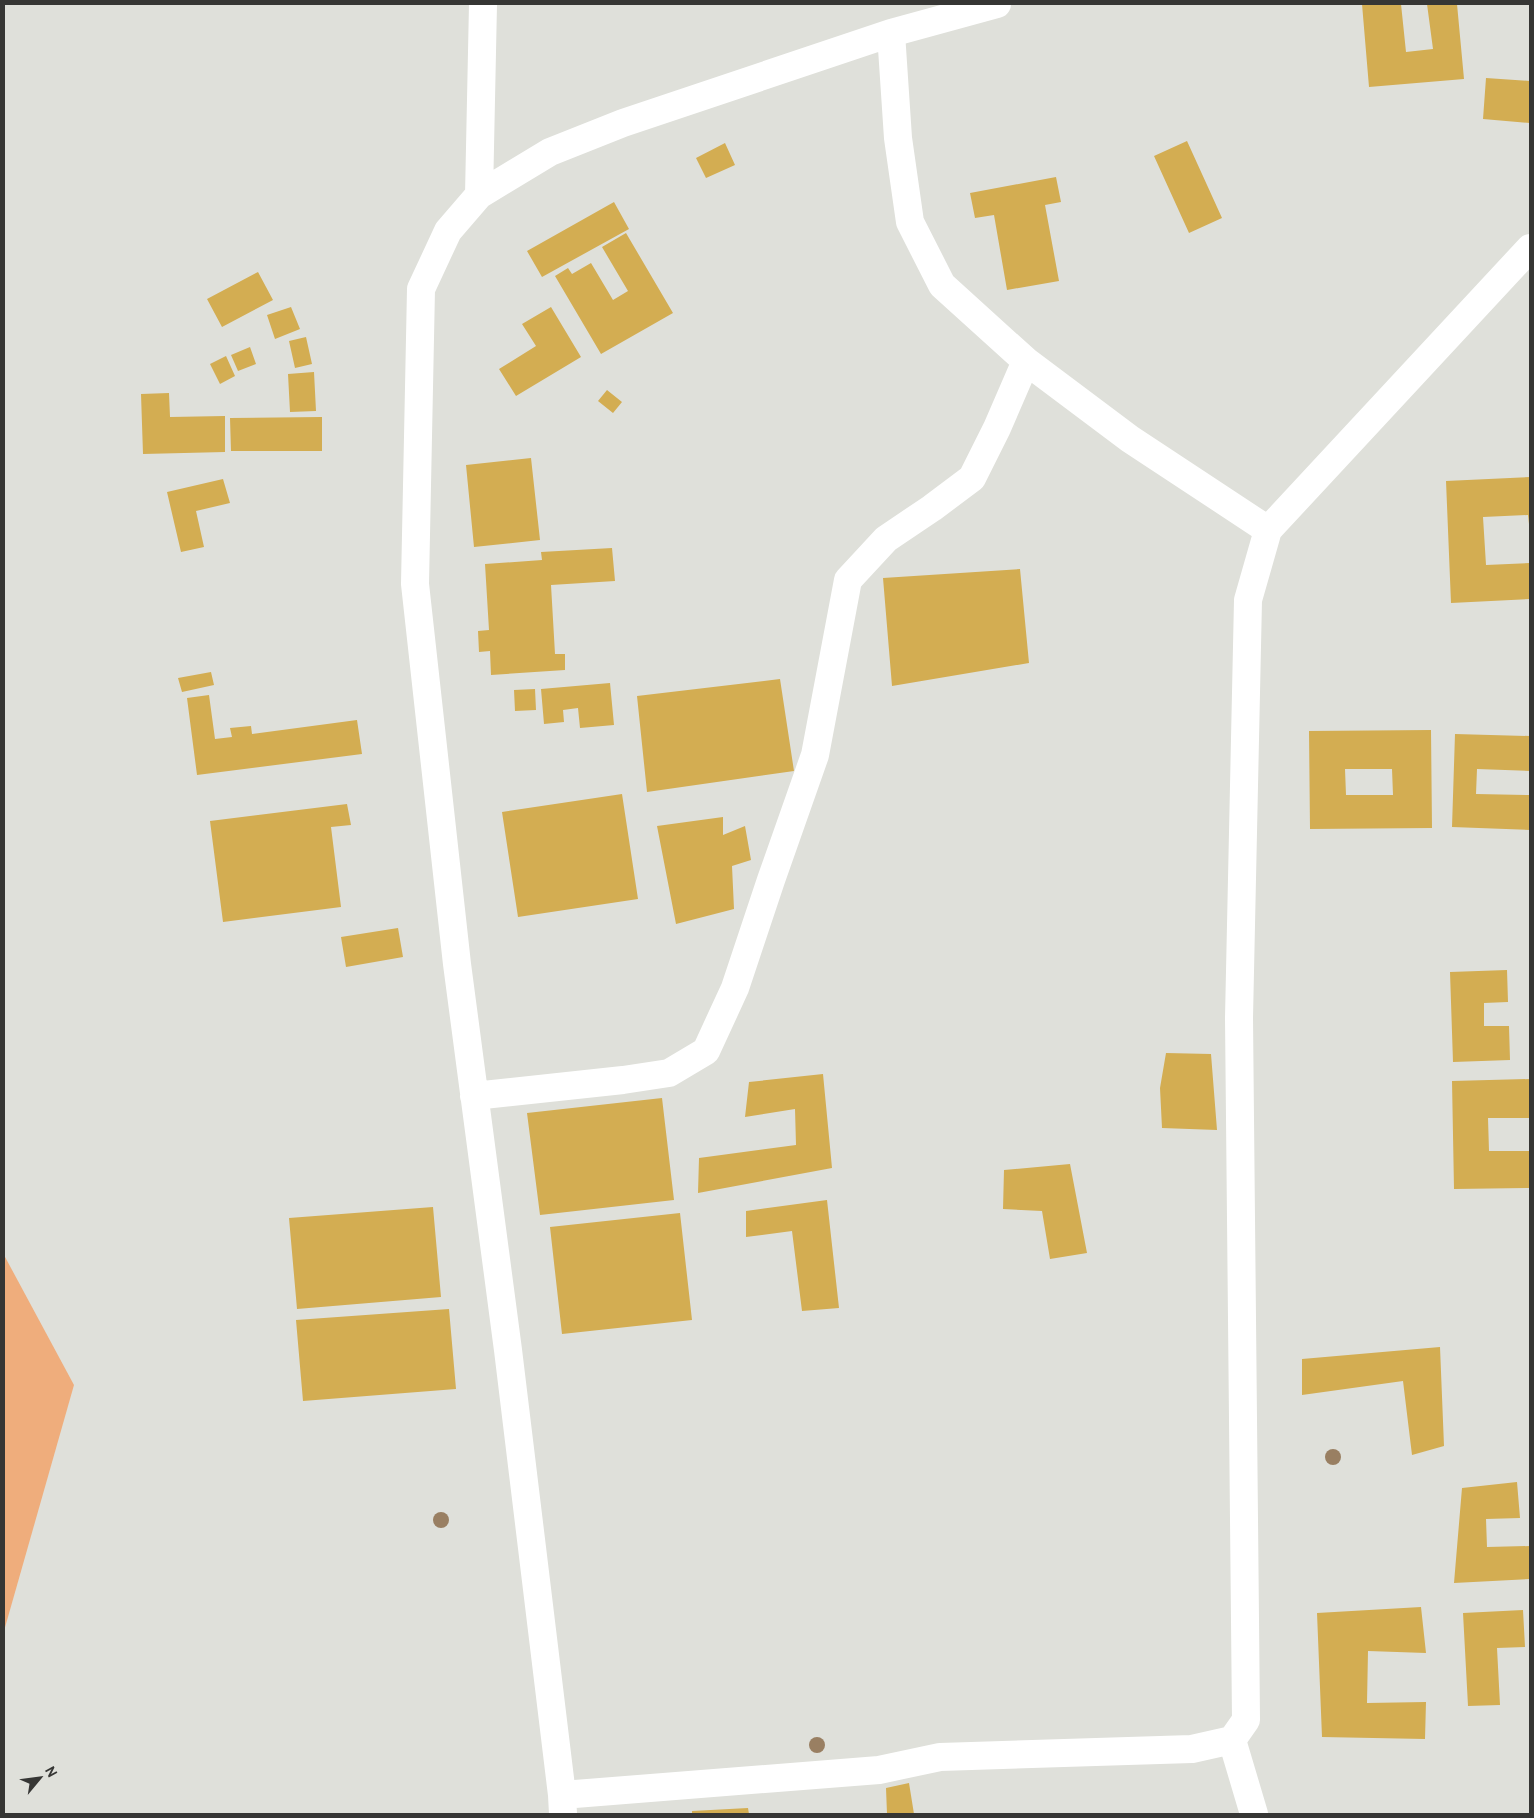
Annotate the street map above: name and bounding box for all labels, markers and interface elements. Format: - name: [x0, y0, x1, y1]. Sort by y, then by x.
- north arrow: [15, 1753, 65, 1803]
- text: N: [40, 1764, 60, 1781]

